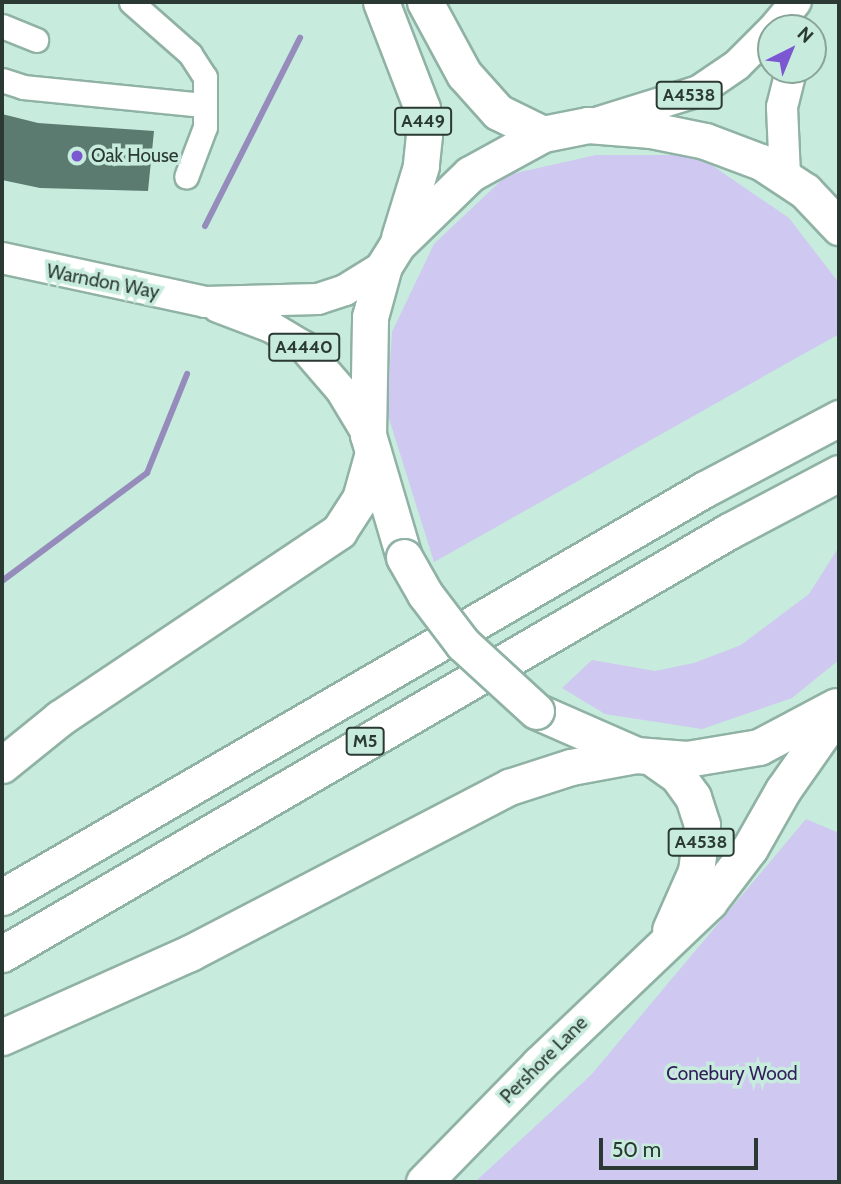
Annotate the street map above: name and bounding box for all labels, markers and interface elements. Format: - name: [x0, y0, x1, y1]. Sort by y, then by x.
- north arrow: [757, 14, 827, 84]
- text: N: [793, 22, 818, 48]
- road number: A4538: [654, 80, 724, 110]
- road number: A449: [393, 106, 453, 136]
- place label: Oak House: [91, 145, 179, 167]
- marker: Oak House: [69, 148, 85, 164]
- street label: Warndon Way: [45, 260, 161, 304]
- road number: A4440: [267, 332, 341, 362]
- road number: M5: [344, 726, 386, 756]
- road number: A4538: [666, 828, 736, 856]
- street label: Pershore Lane: [496, 1012, 592, 1108]
- park label: Conebury Wood: [666, 1063, 798, 1085]
- scale bar: [603, 1124, 762, 1168]
- text: 50 m: [612, 1137, 661, 1162]

